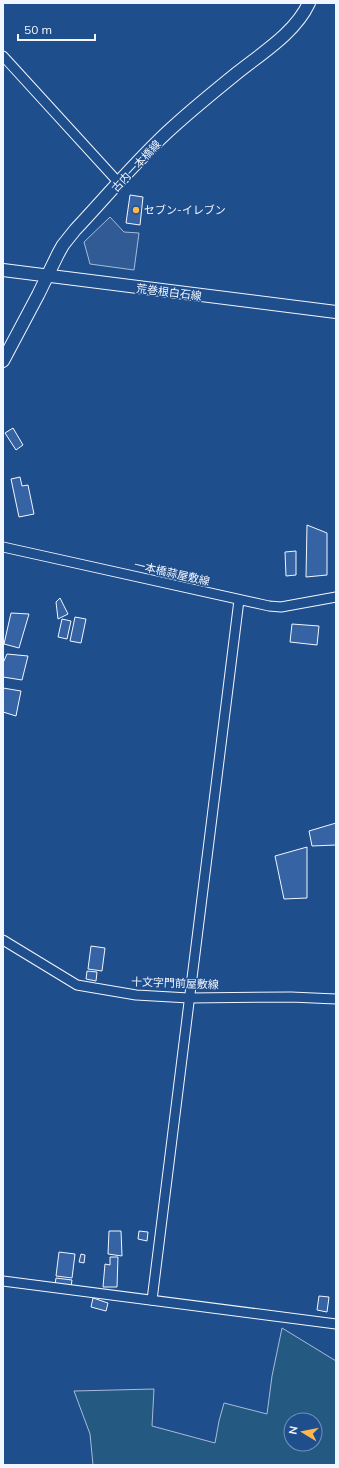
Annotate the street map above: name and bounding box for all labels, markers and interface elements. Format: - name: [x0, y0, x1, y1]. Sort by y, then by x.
- scale bar: [18, 16, 95, 42]
- text: 50 m: [24, 22, 52, 37]
- street label: 古内一本橋線: [108, 137, 164, 195]
- place label: セブン-イレブン: [144, 203, 226, 217]
- marker: セブン-イレブン: [131, 205, 141, 215]
- street label: 荒巻根白石線: [135, 281, 203, 303]
- street label: 一本橋蒜屋敷線: [133, 558, 211, 588]
- street label: 十文字門前屋敷線: [131, 974, 219, 992]
- north arrow: [283, 1412, 323, 1452]
- text: N: [286, 1425, 301, 1436]

